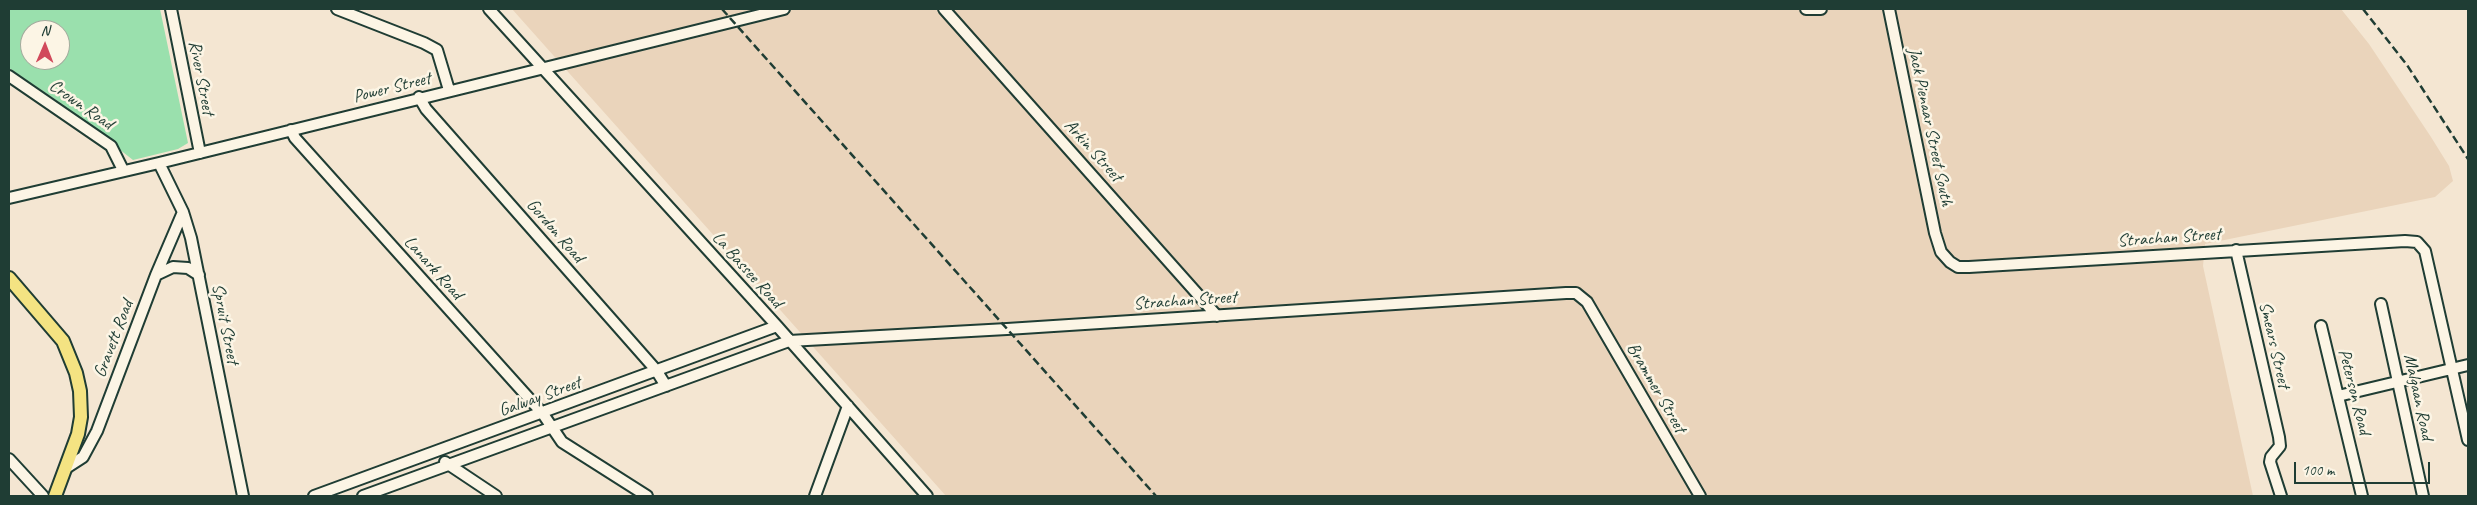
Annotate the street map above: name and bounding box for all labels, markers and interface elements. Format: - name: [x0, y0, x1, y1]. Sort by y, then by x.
- north arrow: [20, 20, 70, 70]
- text: N: [41, 22, 50, 39]
- street label: River Street: [183, 39, 219, 117]
- street label: Jack Pienaar Street South: [1903, 46, 1957, 208]
- street label: Power Street: [351, 68, 433, 108]
- street label: Crown Road: [45, 75, 117, 135]
- street label: Arkin Street: [1059, 115, 1127, 187]
- street label: Gordon Road: [521, 195, 589, 267]
- street label: Strachan Street: [2117, 224, 2221, 252]
- street label: La Bassee Road: [707, 227, 787, 313]
- street label: Lanark Road: [399, 232, 467, 304]
- street label: Spruit Street: [207, 282, 243, 366]
- street label: Strachan Street: [1133, 287, 1237, 315]
- street label: Gravett Road: [89, 297, 139, 381]
- street label: Smears Street: [2254, 300, 2294, 390]
- street label: Brammer Street: [1621, 339, 1691, 437]
- street label: Peterson Road: [2333, 347, 2375, 437]
- street label: Malgaan Road: [2398, 352, 2438, 442]
- street label: Galway Street: [496, 372, 584, 422]
- scale bar: [2297, 452, 2433, 484]
- text: 100 m: [2302, 461, 2334, 480]

